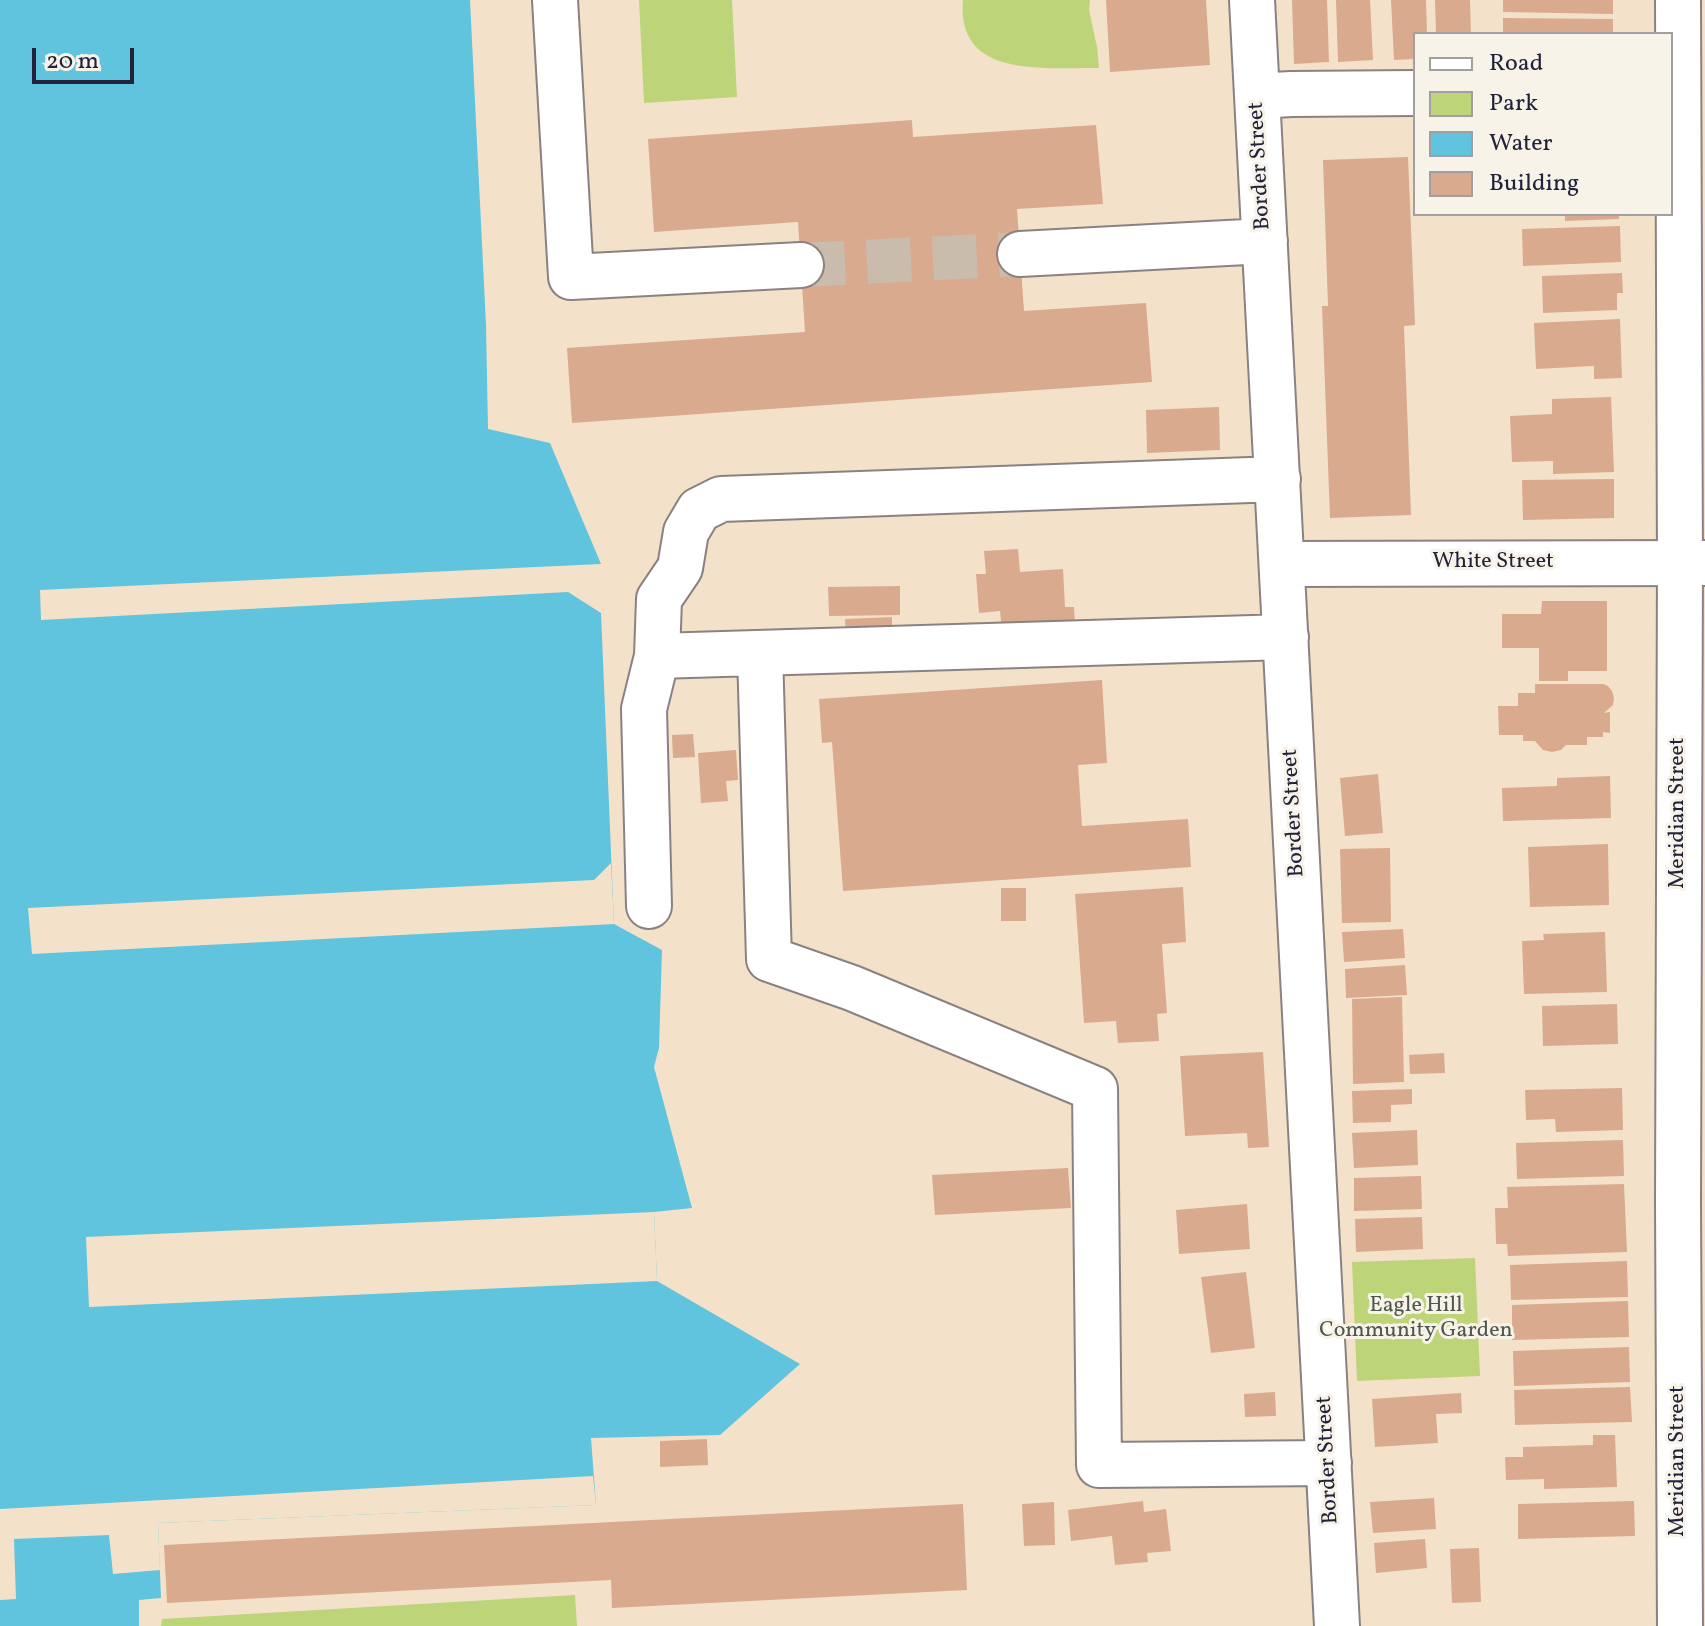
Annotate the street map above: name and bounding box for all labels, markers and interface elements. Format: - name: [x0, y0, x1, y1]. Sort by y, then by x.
- scale bar: [36, 32, 138, 82]
- legend: [1413, 32, 1673, 216]
- text: 20 m: [46, 45, 99, 79]
- text: Road: [1489, 47, 1543, 81]
- text: Park: [1489, 87, 1538, 121]
- street label: Border Street: [1244, 101, 1278, 231]
- text: Water: [1489, 127, 1553, 161]
- text: Building: [1489, 167, 1579, 201]
- street label: White Street: [1432, 550, 1554, 576]
- street label: Meridian Street: [1666, 737, 1692, 889]
- street label: Border Street: [1278, 748, 1312, 878]
- park label: Eagle Hill Community Garden: [1319, 1294, 1513, 1346]
- street label: Meridian Street: [1666, 1385, 1692, 1537]
- street label: Border Street: [1312, 1395, 1346, 1525]

